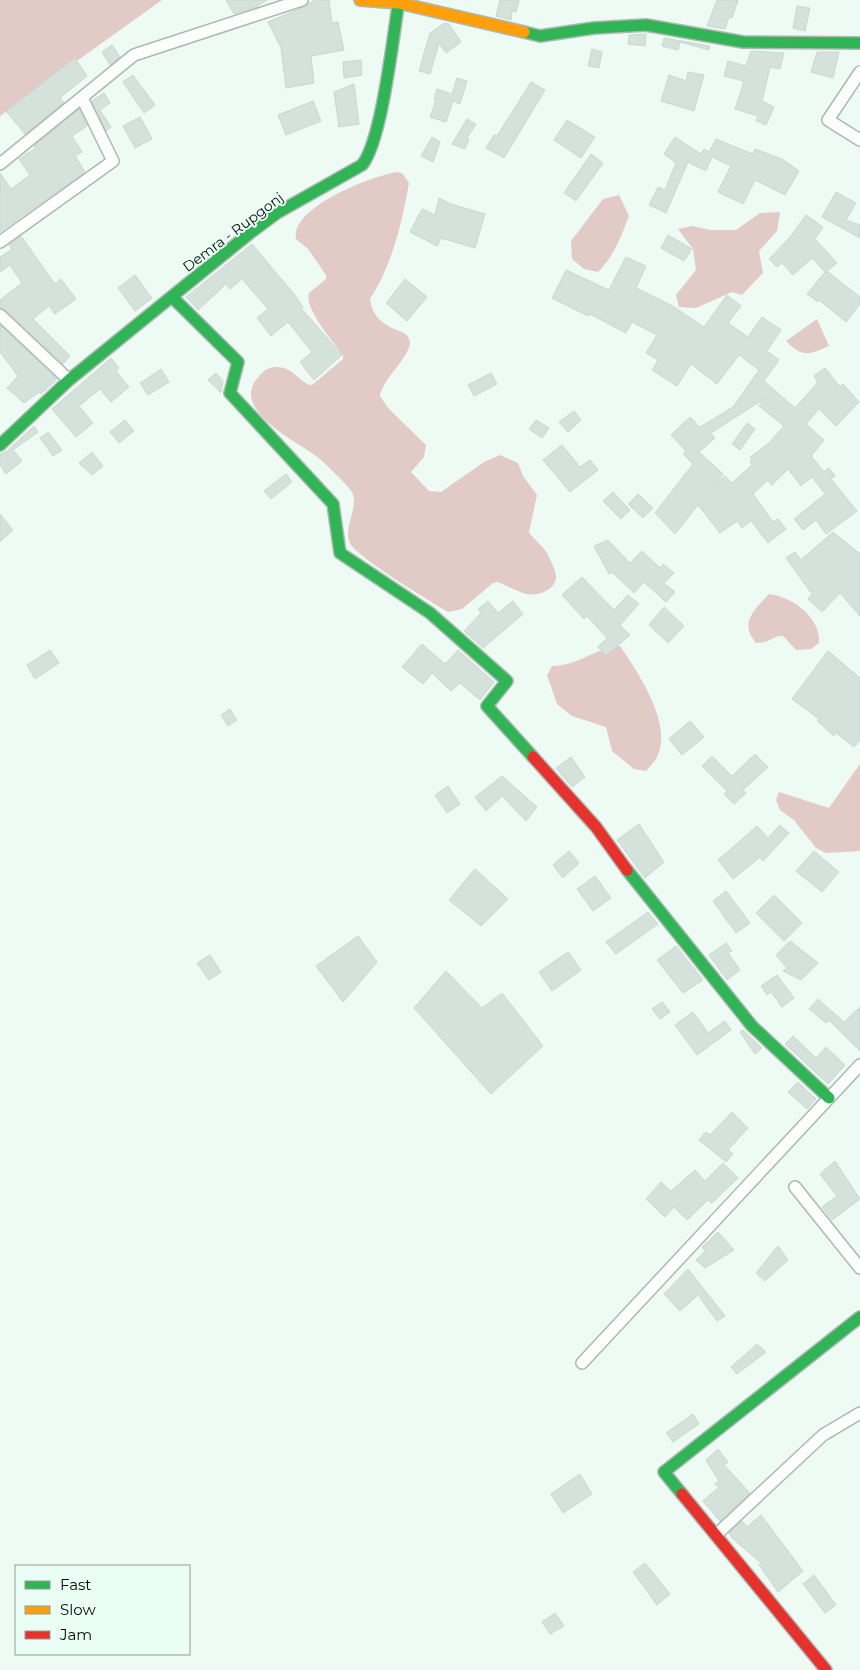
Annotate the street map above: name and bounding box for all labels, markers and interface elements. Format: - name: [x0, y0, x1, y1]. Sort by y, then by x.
- street label: Demra - Rupgonj: [179, 188, 287, 276]
- legend: [15, 1565, 190, 1655]
- text: Fast: [60, 1575, 91, 1594]
- text: Slow: [60, 1600, 96, 1619]
- text: Jam: [59, 1625, 92, 1644]

